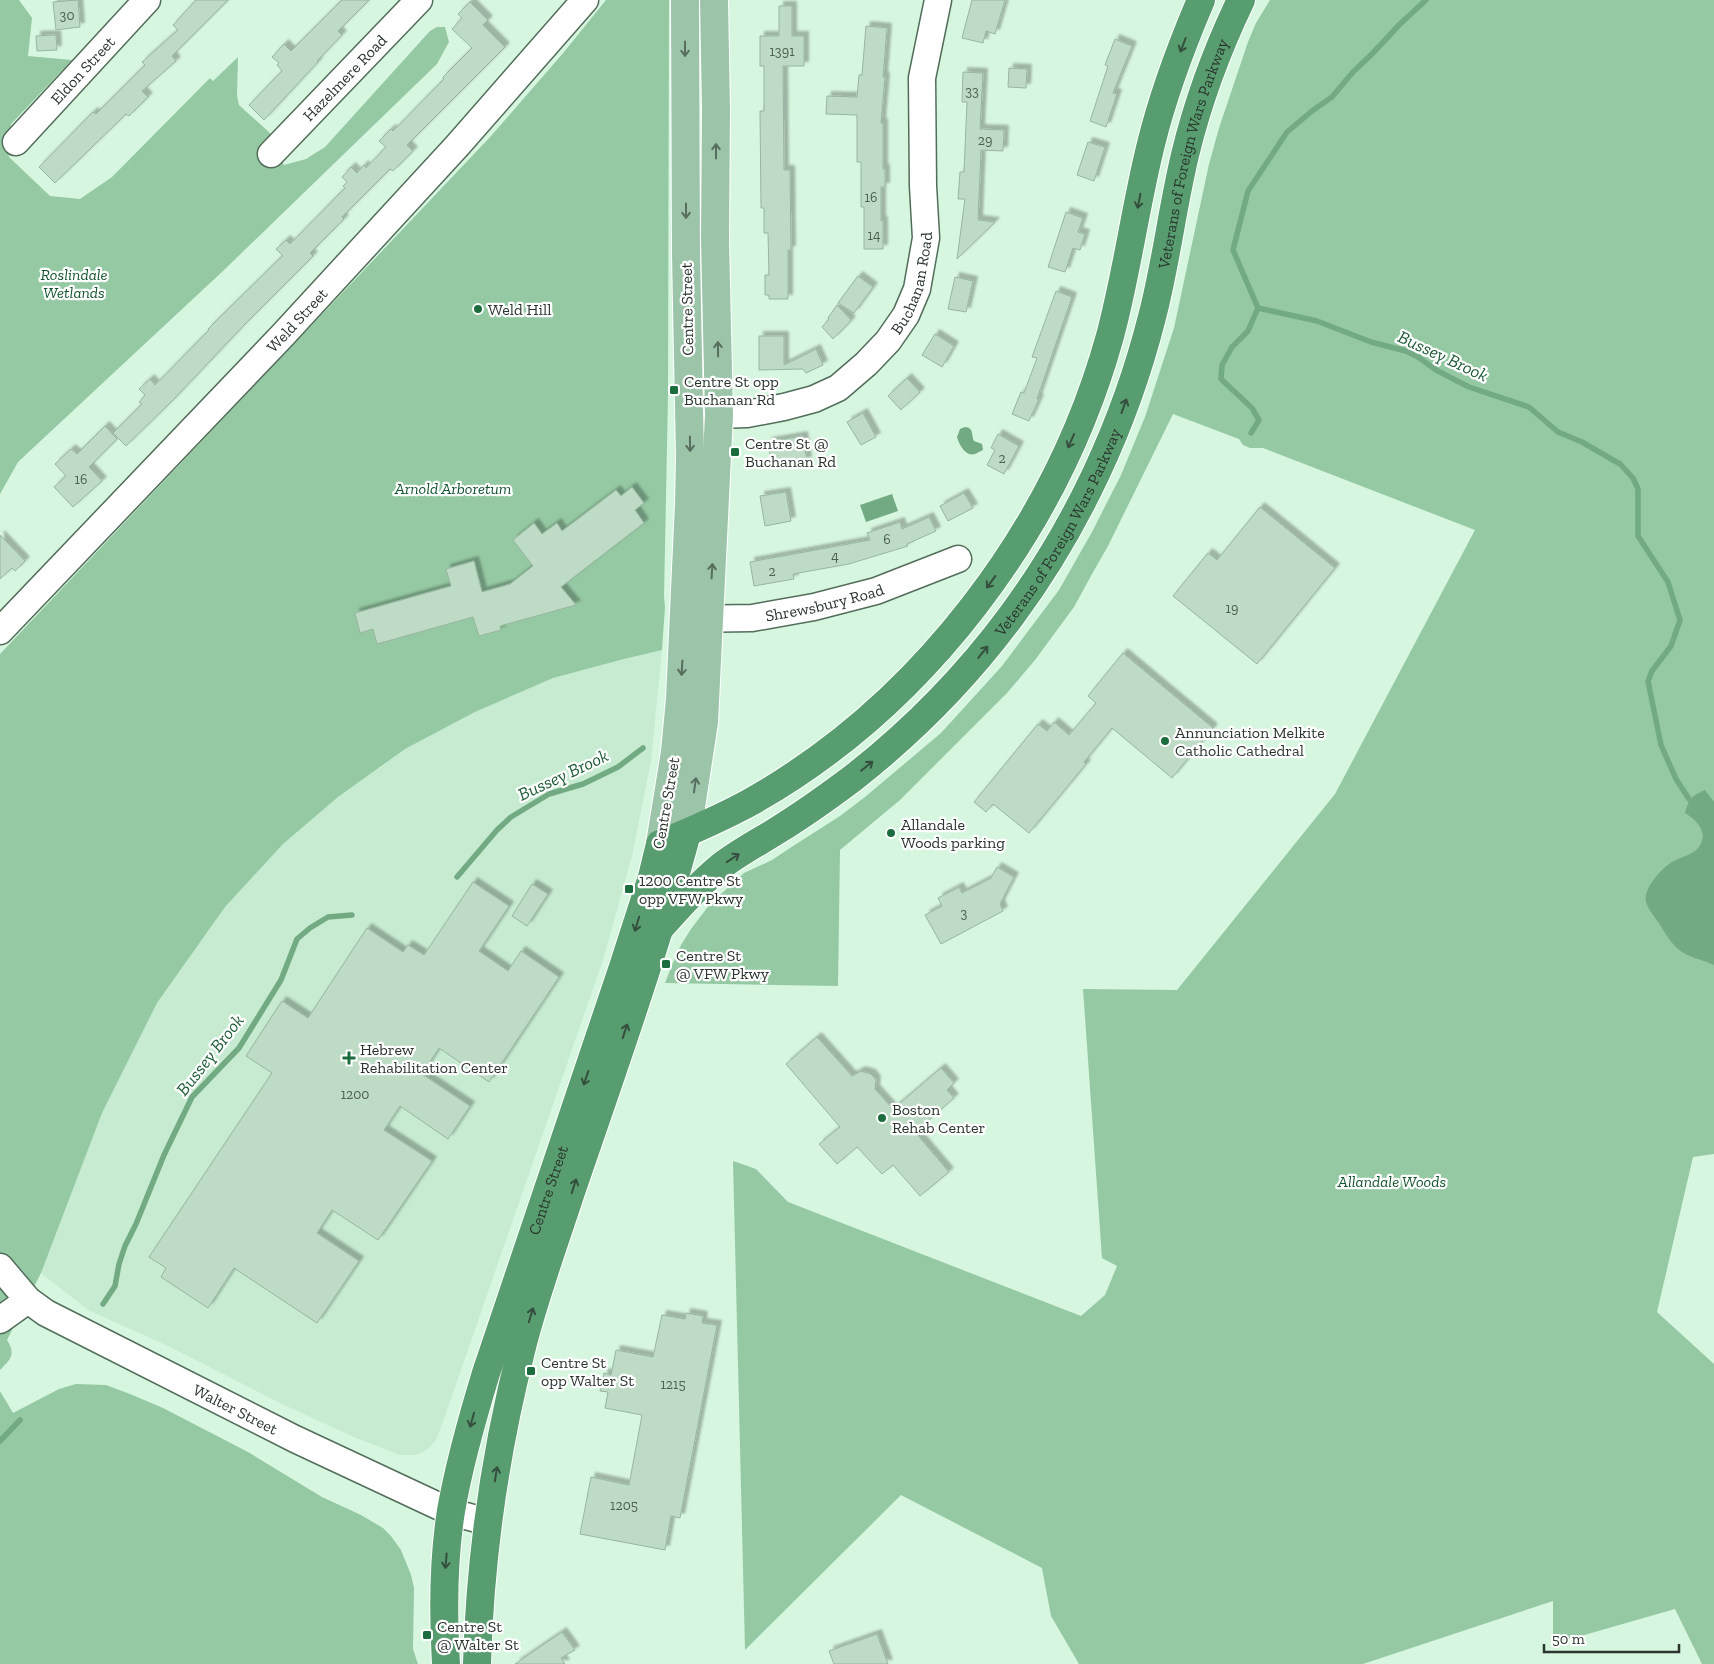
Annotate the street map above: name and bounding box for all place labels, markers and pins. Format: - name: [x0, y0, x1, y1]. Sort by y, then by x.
- place label: Weld Hill: [488, 300, 551, 319]
- marker: Weld Hill: [472, 303, 484, 315]
- place label: Centre St opp Buchanan Rd: [684, 372, 779, 409]
- marker: Centre St opp Buchanan Rd: [668, 384, 680, 396]
- place label: Centre St @ Buchanan Rd: [745, 434, 836, 471]
- marker: Centre St @ Buchanan Rd: [729, 446, 741, 458]
- place label: Annunciation Melkite Catholic Cathedral: [1175, 723, 1325, 760]
- marker: Annunciation Melkite Catholic Cathedral: [1159, 735, 1171, 747]
- place label: Allandale Woods parking: [901, 815, 1005, 852]
- marker: Allandale Woods parking: [885, 827, 897, 839]
- place label: 1200 Centre St opp VFW Pkwy: [639, 871, 744, 908]
- marker: 1200 Centre St opp VFW Pkwy: [623, 883, 635, 895]
- place label: Centre St @ VFW Pkwy: [676, 946, 770, 983]
- marker: Centre St @ VFW Pkwy: [660, 958, 672, 970]
- place label: Hebrew Rehabilitation Center: [360, 1040, 508, 1077]
- marker: Hebrew Rehabilitation Center: [342, 1051, 356, 1065]
- place label: Boston Rehab Center: [892, 1100, 986, 1137]
- marker: Boston Rehab Center: [876, 1112, 888, 1124]
- place label: Centre St opp Walter St: [541, 1353, 634, 1390]
- marker: Centre St opp Walter St: [525, 1365, 537, 1377]
- place label: Centre St @ Walter St: [437, 1617, 519, 1654]
- marker: Centre St @ Walter St: [421, 1629, 433, 1641]

